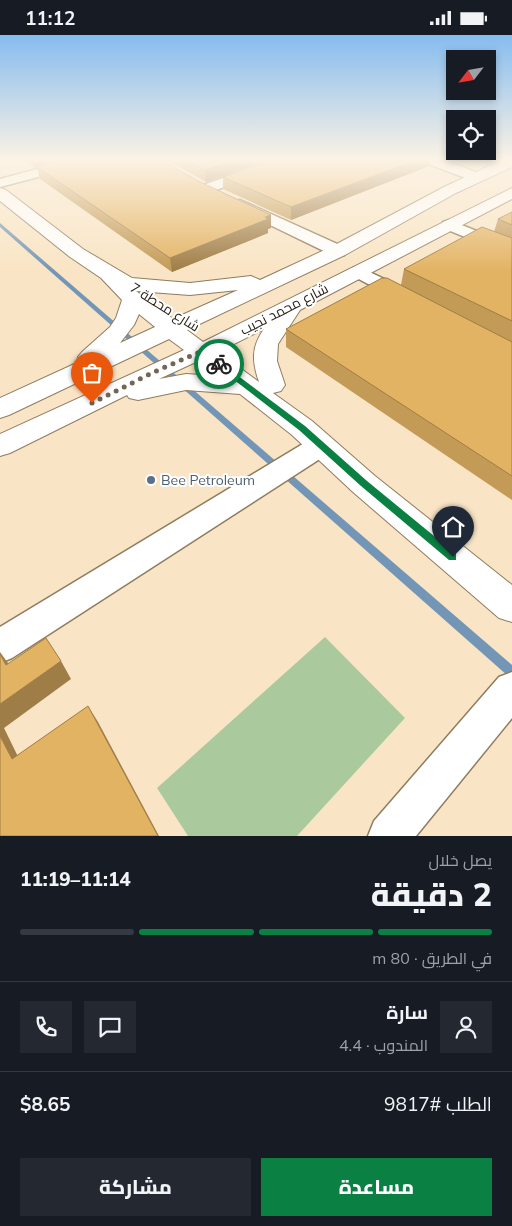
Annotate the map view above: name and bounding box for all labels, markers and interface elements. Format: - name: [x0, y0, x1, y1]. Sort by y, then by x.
- text: 11:12: [25, 6, 75, 30]
- north arrow: [446, 50, 496, 100]
- map controls: [446, 50, 496, 160]
- button: locate: [446, 110, 496, 160]
- street label: شارع محطة 7: [127, 278, 203, 336]
- street label: شارع محمد نجيب: [237, 279, 331, 339]
- courier: [194, 339, 244, 389]
- icon: bike: [205, 350, 233, 378]
- pin: [71, 352, 113, 403]
- icon: bag: [78, 359, 106, 387]
- place label: Bee Petroleum: [161, 471, 255, 489]
- marker: Bee Petroleum: [145, 474, 157, 486]
- pin: [432, 506, 474, 557]
- icon: home: [439, 513, 467, 541]
- text: يصل خلال: [428, 850, 492, 870]
- text: 11:14–11:19: [20, 867, 131, 891]
- text: 2 دقيقة: [371, 874, 492, 914]
- text: في الطريق · 80 m: [372, 948, 492, 968]
- text: سارة: [386, 1000, 428, 1024]
- button: phone: [20, 1001, 72, 1053]
- button: chat: [84, 1001, 136, 1053]
- button: person: [440, 1001, 492, 1053]
- text: المندوب · 4.4: [339, 1035, 428, 1055]
- text: $8.65: [20, 1092, 70, 1116]
- text: الطلب #9817: [384, 1092, 492, 1116]
- button: مشاركة: [20, 1158, 251, 1216]
- button: مساعدة: [261, 1158, 492, 1216]

